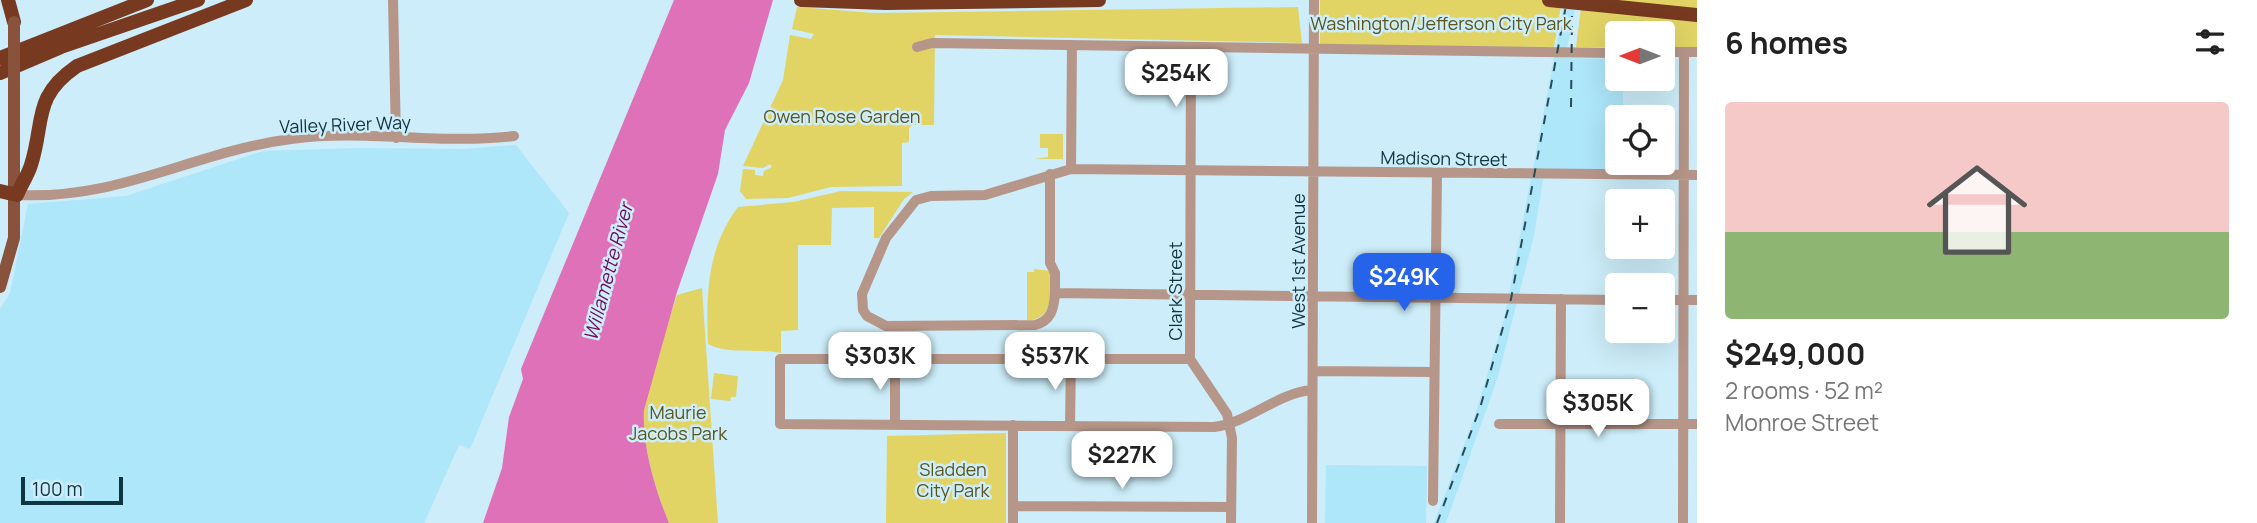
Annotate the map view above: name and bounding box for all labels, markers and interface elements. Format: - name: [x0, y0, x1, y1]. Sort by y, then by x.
- park label: Washington/Jefferson City Park: [1310, 11, 1573, 35]
- north arrow: [1605, 21, 1675, 91]
- map controls: [1605, 21, 1675, 343]
- text: 6 homes: [1725, 22, 1848, 63]
- icon: filters: [2191, 23, 2229, 61]
- pin: $254K: [1127, 50, 1225, 109]
- text: $254K: [1141, 56, 1211, 88]
- park label: Owen Rose Garden: [763, 104, 921, 128]
- button: locate: [1605, 105, 1675, 175]
- street label: Valley River Way: [279, 110, 412, 138]
- street label: Madison Street: [1380, 145, 1508, 171]
- icon: home: [1914, 147, 2040, 273]
- button: +: [1605, 189, 1675, 259]
- street label: West 1st Avenue: [1286, 193, 1310, 329]
- water label: Willamette River: [577, 198, 639, 343]
- street label: Clark Street: [1163, 242, 1187, 340]
- pin: $249K: [1355, 254, 1453, 313]
- text: $249K: [1369, 260, 1439, 292]
- button: −: [1605, 273, 1675, 343]
- pin: $303K: [831, 332, 929, 392]
- pin: $537K: [1006, 332, 1104, 392]
- text: $249,000: [1725, 333, 1865, 374]
- text: $303K: [844, 339, 916, 371]
- text: $537K: [1021, 339, 1089, 371]
- text: 2 rooms · 52 m²: [1725, 374, 1883, 406]
- pin: $305K: [1549, 380, 1647, 439]
- text: $305K: [1562, 386, 1634, 418]
- park label: Maurie Jacobs Park: [629, 400, 728, 445]
- text: Monroe Street: [1725, 406, 1879, 438]
- pin: $227K: [1073, 432, 1171, 491]
- text: $227K: [1088, 438, 1157, 470]
- park label: Sladden City Park: [917, 457, 991, 502]
- scale bar: [21, 474, 122, 506]
- text: 100 m: [32, 476, 83, 502]

